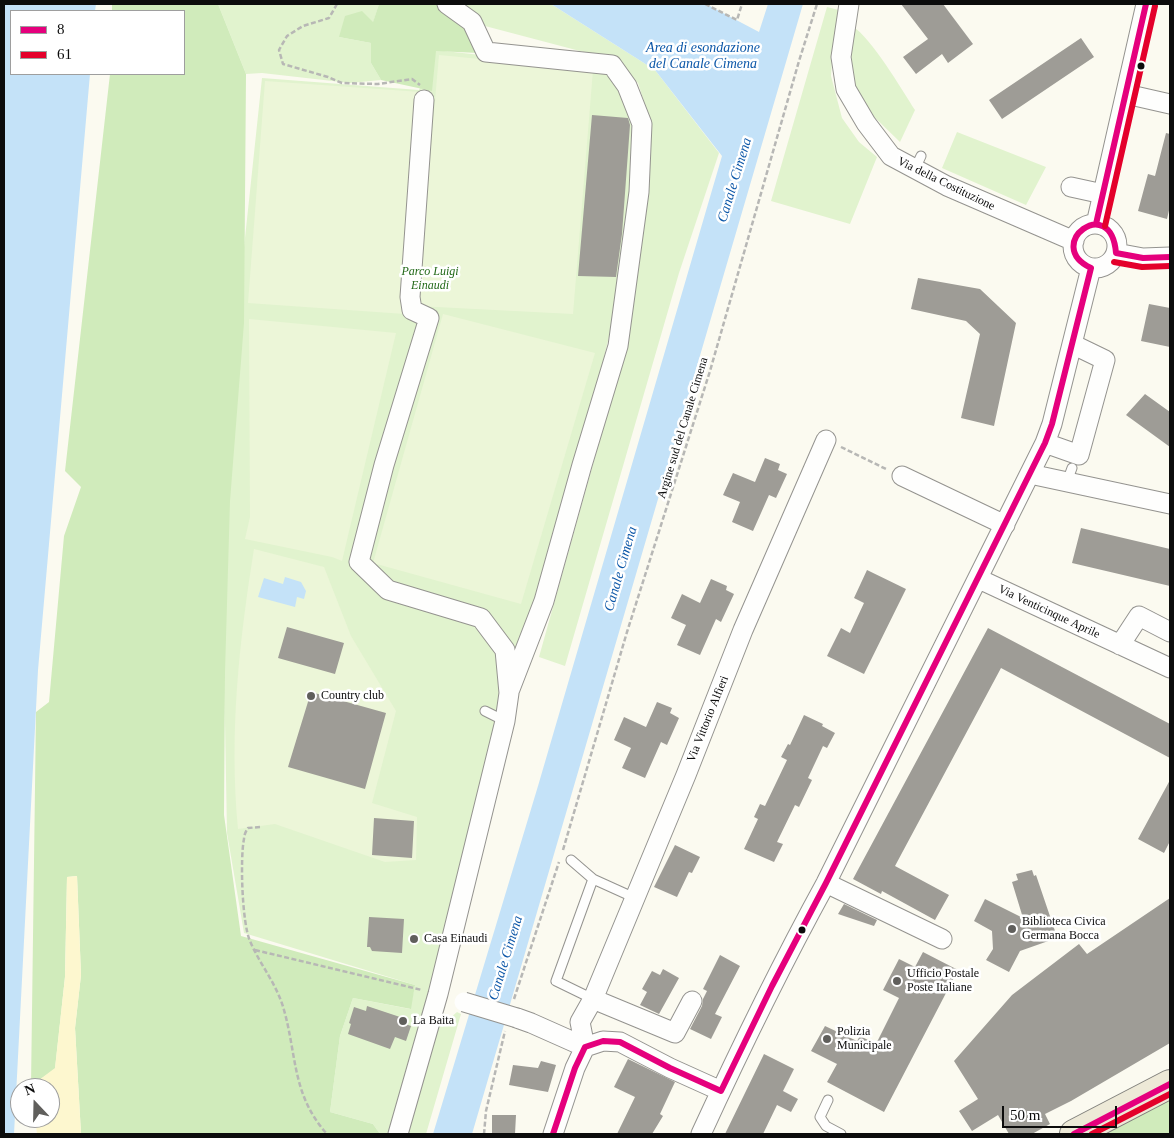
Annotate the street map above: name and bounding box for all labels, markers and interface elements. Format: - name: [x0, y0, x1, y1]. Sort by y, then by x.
- legend: [10, 10, 185, 75]
- text: 8: [57, 21, 65, 37]
- water label: Area di esondazione del Canale Cimena: [646, 40, 760, 72]
- text: 61: [57, 46, 72, 62]
- unlabelled marker: [1136, 61, 1146, 71]
- water label: Canale Cimena: [714, 136, 756, 224]
- street label: Via della Costituzione: [895, 154, 997, 214]
- park label: Parco Luigi Einaudi: [401, 265, 459, 293]
- street label: Argine sud del Canale Cimena: [655, 356, 711, 500]
- water label: Canale Cimena: [601, 525, 641, 613]
- street label: Via Venticinque Aprile: [996, 582, 1102, 642]
- street label: Via Vittorio Alfieri: [684, 674, 732, 764]
- place label: Country club: [321, 689, 384, 703]
- marker: Country club: [305, 690, 317, 702]
- water label: Canale Cimena: [485, 914, 527, 1002]
- place label: Biblioteca Civica Germana Bocca: [1022, 915, 1106, 943]
- marker: Biblioteca Civica Germana Bocca: [1006, 923, 1018, 935]
- unlabelled marker: [797, 925, 807, 935]
- place label: Casa Einaudi: [424, 932, 488, 946]
- marker: Casa Einaudi: [408, 933, 420, 945]
- place label: Ufficio Postale Poste Italiane: [907, 967, 979, 995]
- marker: Ufficio Postale Poste Italiane: [891, 975, 903, 987]
- place label: La Baita: [413, 1014, 454, 1028]
- marker: La Baita: [397, 1015, 409, 1027]
- place label: Polizia Municipale: [837, 1025, 892, 1053]
- marker: Polizia Municipale: [821, 1033, 833, 1045]
- north arrow: [10, 1078, 60, 1128]
- text: N: [22, 1081, 37, 1098]
- scale bar: [1004, 1096, 1119, 1128]
- text: 50 m: [1010, 1107, 1040, 1123]

